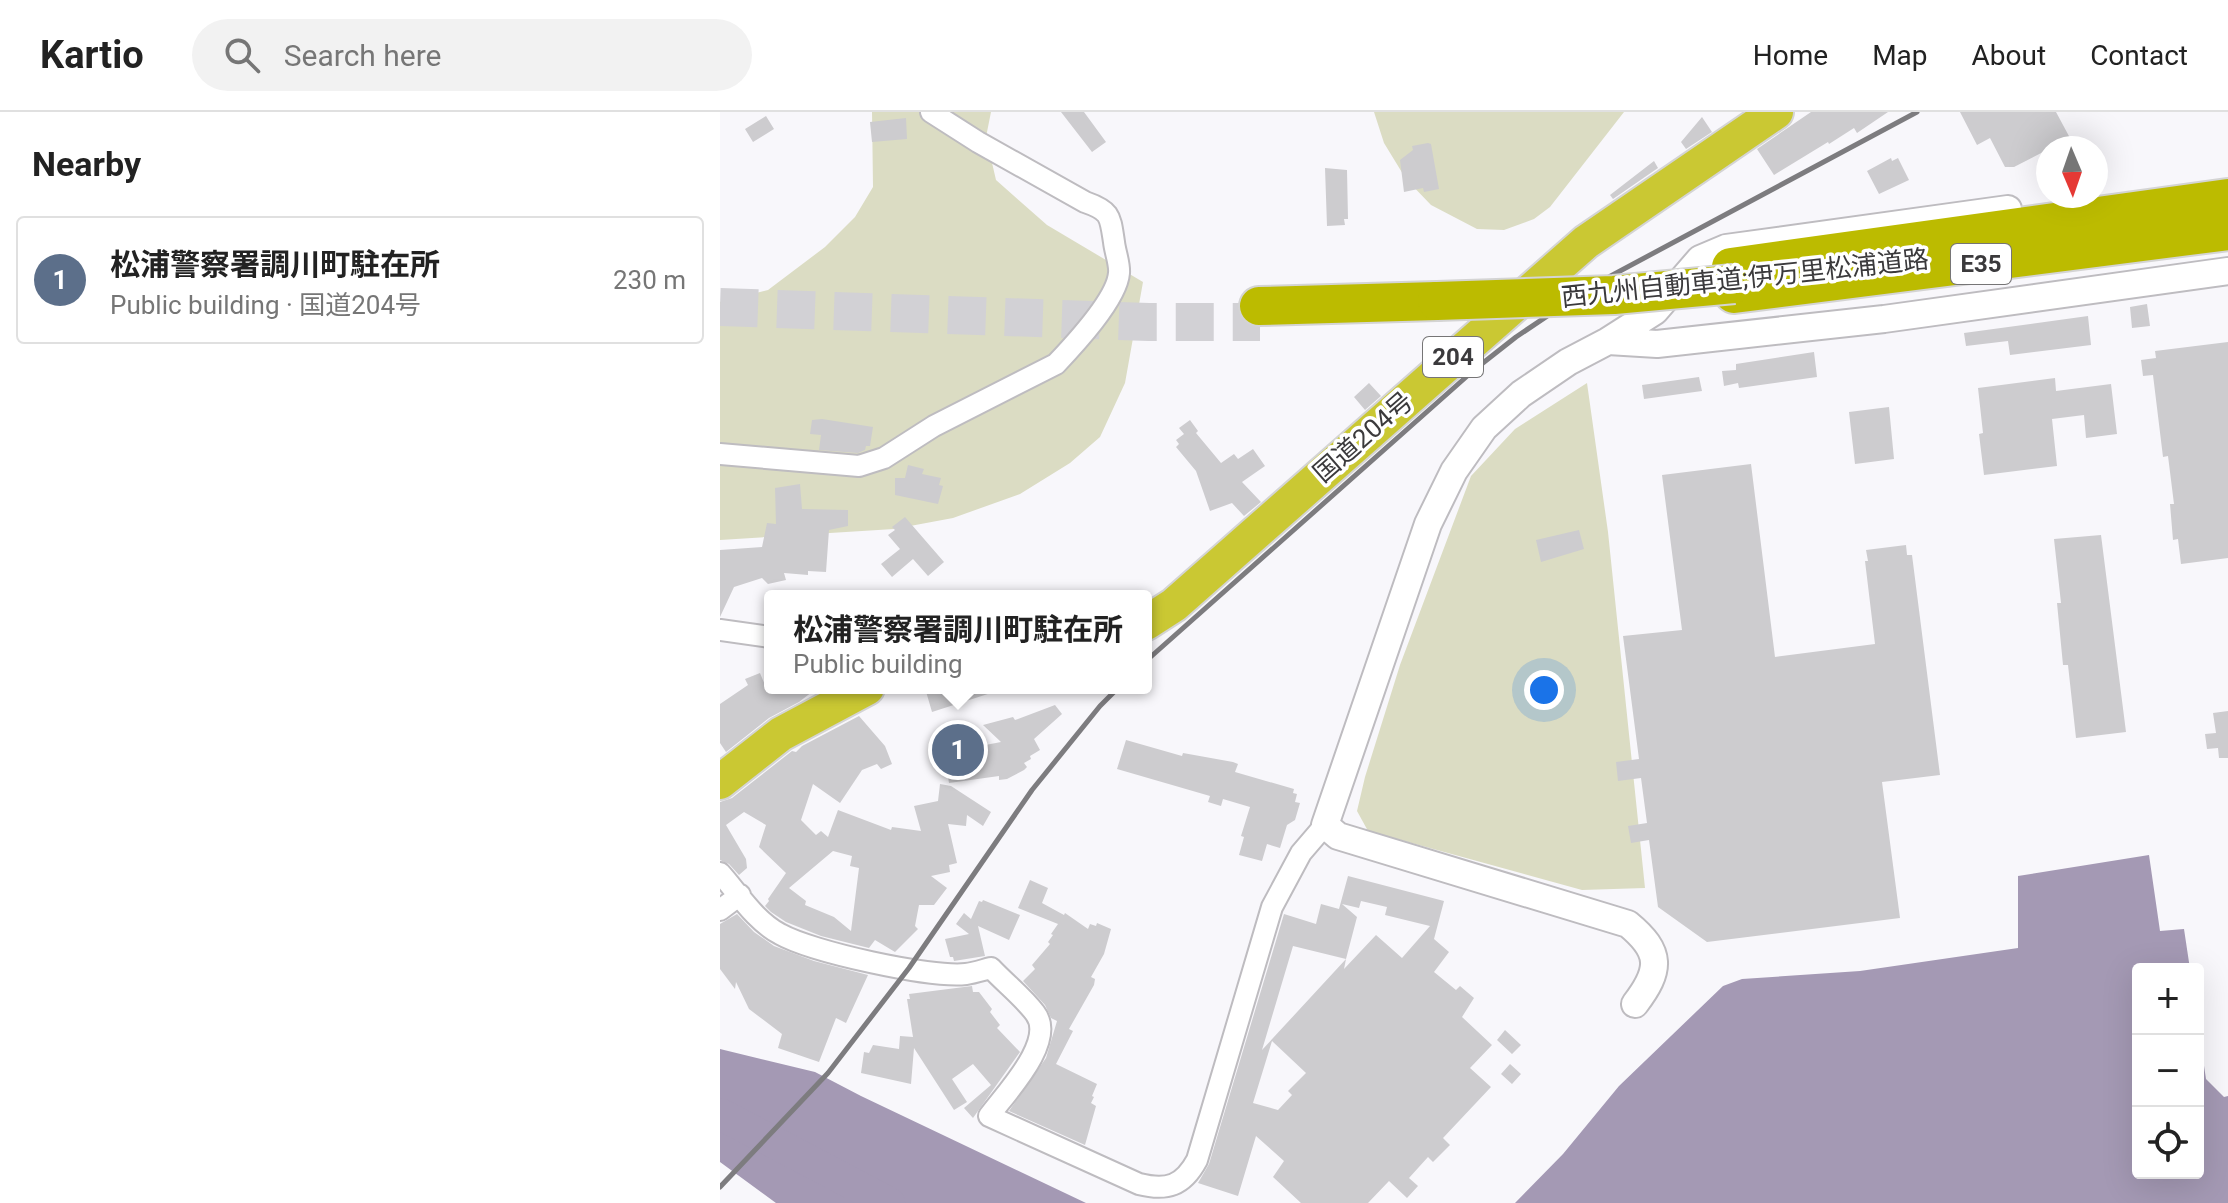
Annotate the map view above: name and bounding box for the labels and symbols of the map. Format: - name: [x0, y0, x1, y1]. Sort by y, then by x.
- north arrow: [2036, 136, 2108, 208]
- street label: 西九州自動車道;伊万里松浦道路: [1560, 244, 1930, 312]
- road number: E35: [1951, 244, 2011, 284]
- road number: 204: [1423, 337, 1483, 377]
- street label: 国道204号: [1307, 386, 1419, 488]
- your location: [1524, 670, 1564, 710]
- pin: 1: [932, 720, 984, 780]

